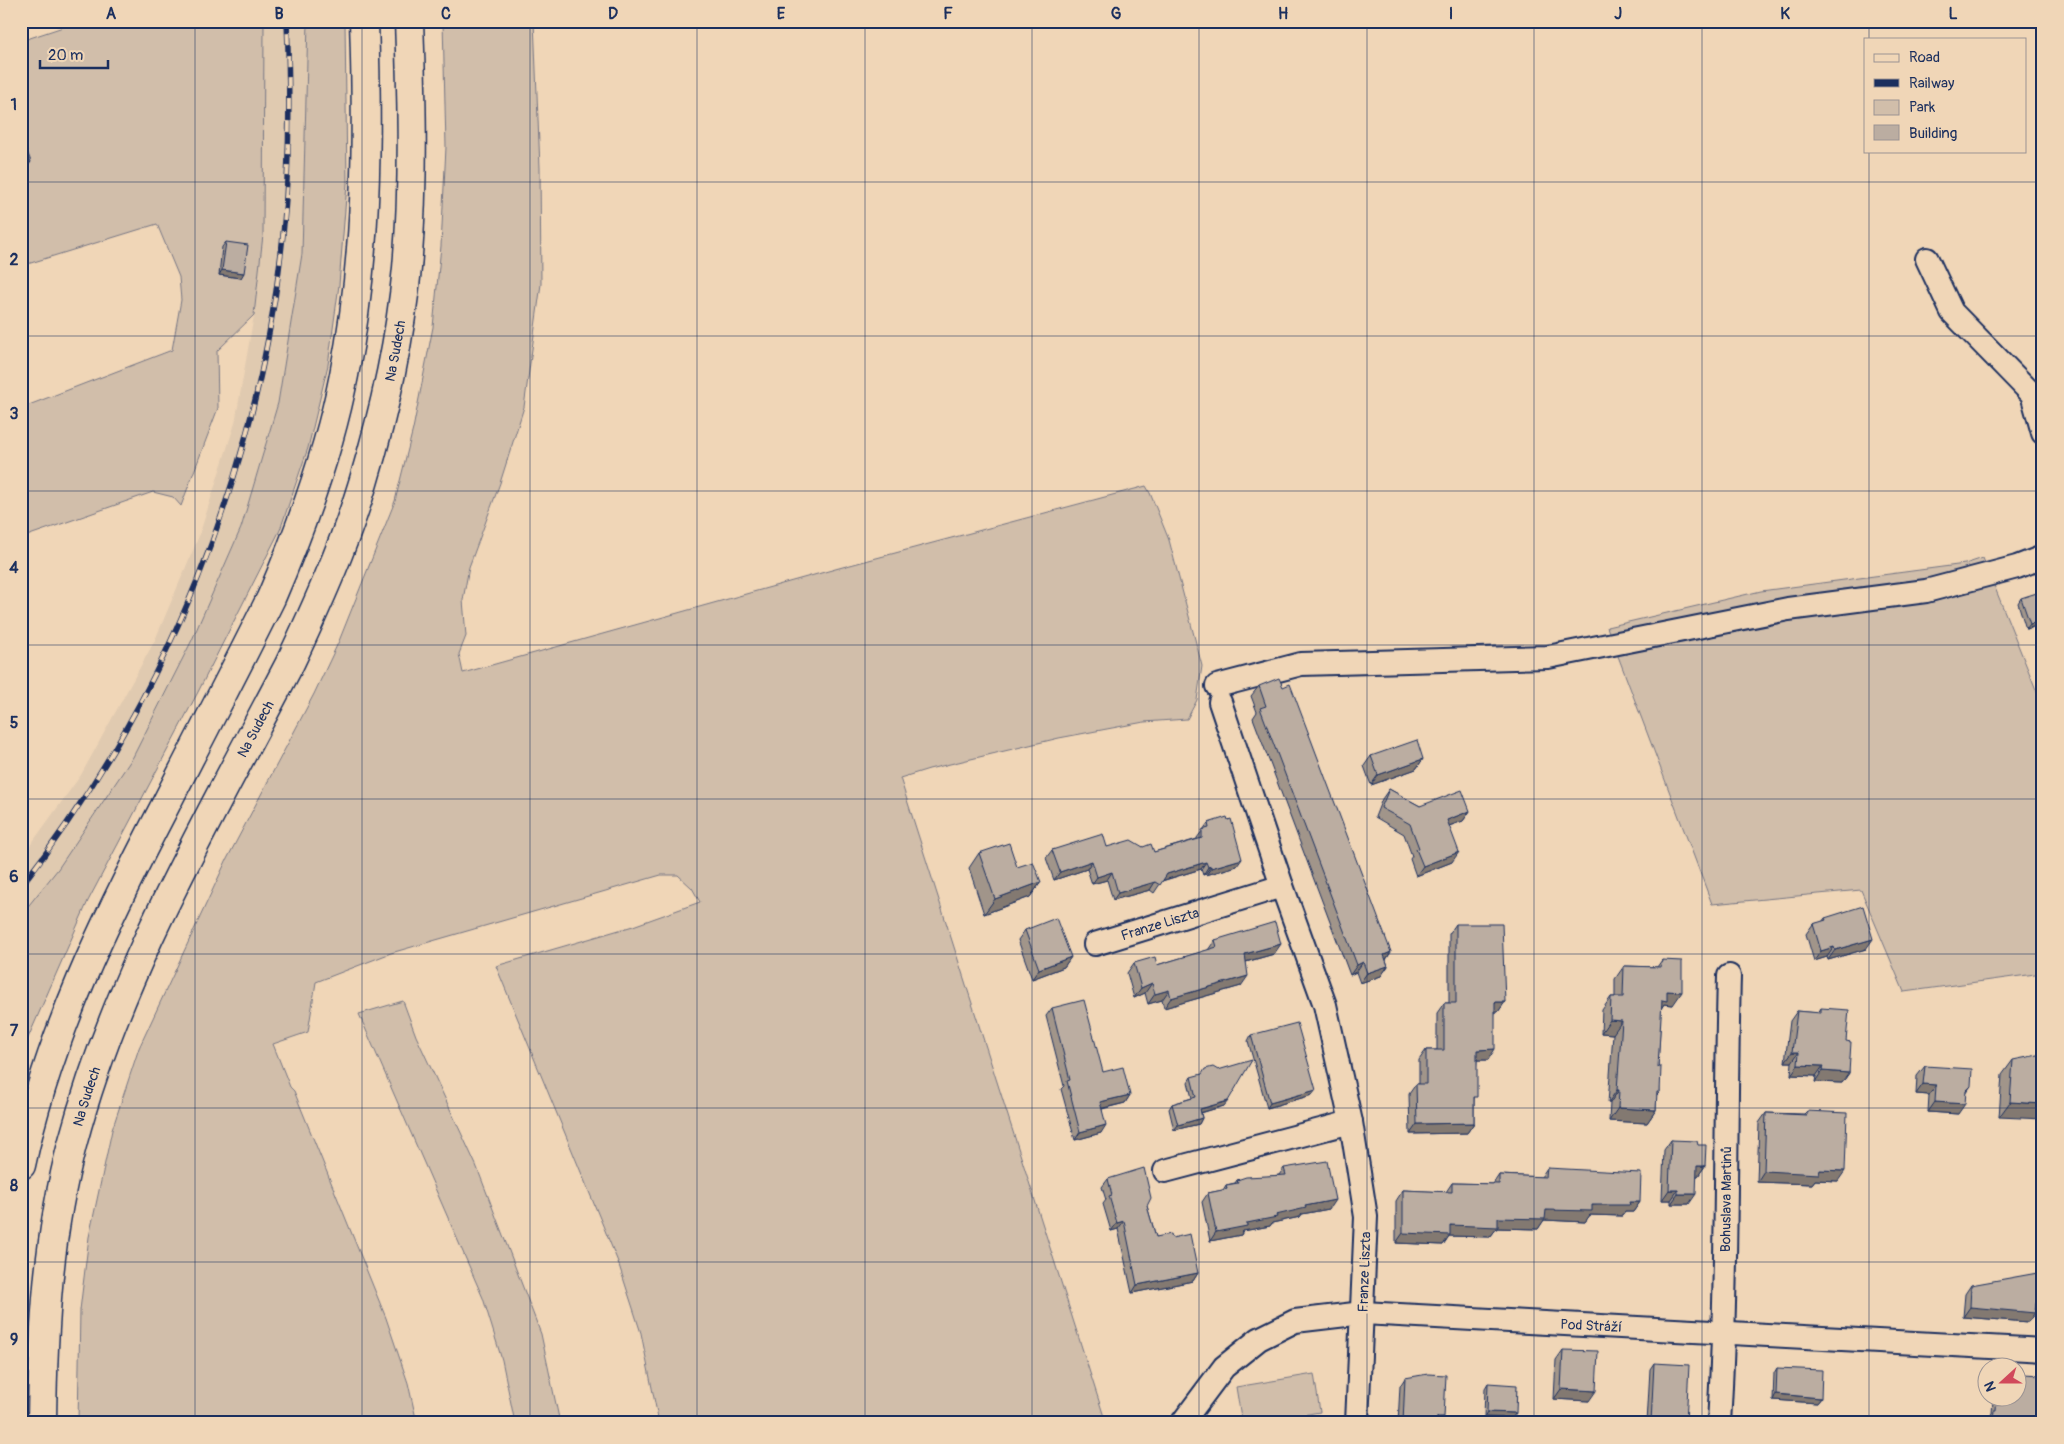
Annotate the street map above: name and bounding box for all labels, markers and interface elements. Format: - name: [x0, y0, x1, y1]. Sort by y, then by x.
- text: A: [106, 4, 117, 24]
- text: B: [274, 4, 284, 24]
- text: C: [441, 4, 451, 24]
- text: D: [608, 4, 618, 24]
- text: E: [777, 4, 786, 24]
- text: F: [943, 4, 953, 24]
- text: G: [1111, 4, 1122, 24]
- text: H: [1278, 4, 1288, 24]
- text: I: [1449, 4, 1453, 24]
- text: J: [1614, 4, 1622, 24]
- text: K: [1780, 4, 1790, 24]
- text: L: [1948, 4, 1958, 24]
- scale bar: [40, 38, 108, 70]
- legend: [1864, 38, 2026, 152]
- text: 20 m: [48, 46, 83, 65]
- text: Road: [1909, 48, 1940, 67]
- text: Railway: [1909, 74, 1955, 93]
- text: 1: [11, 95, 17, 115]
- text: Park: [1909, 98, 1936, 117]
- text: Building: [1909, 124, 1957, 143]
- text: 2: [10, 250, 19, 270]
- street label: Na Sudech: [381, 319, 409, 383]
- text: 3: [10, 404, 19, 424]
- text: 4: [9, 558, 19, 578]
- street label: Na Sudech: [234, 698, 278, 760]
- text: 5: [10, 713, 19, 733]
- text: 6: [9, 867, 19, 887]
- street label: Franze Liszta: [1119, 904, 1201, 944]
- text: 7: [10, 1021, 19, 1041]
- street label: Na Sudech: [69, 1064, 104, 1128]
- street label: Bohuslava Martinů: [1717, 1146, 1735, 1252]
- text: 8: [10, 1176, 18, 1196]
- street label: Franze Liszta: [1355, 1231, 1374, 1313]
- street label: Pod Stráží: [1560, 1316, 1622, 1336]
- text: 9: [10, 1330, 18, 1350]
- north arrow: [1976, 1356, 2026, 1406]
- text: N: [1981, 1379, 2000, 1394]

